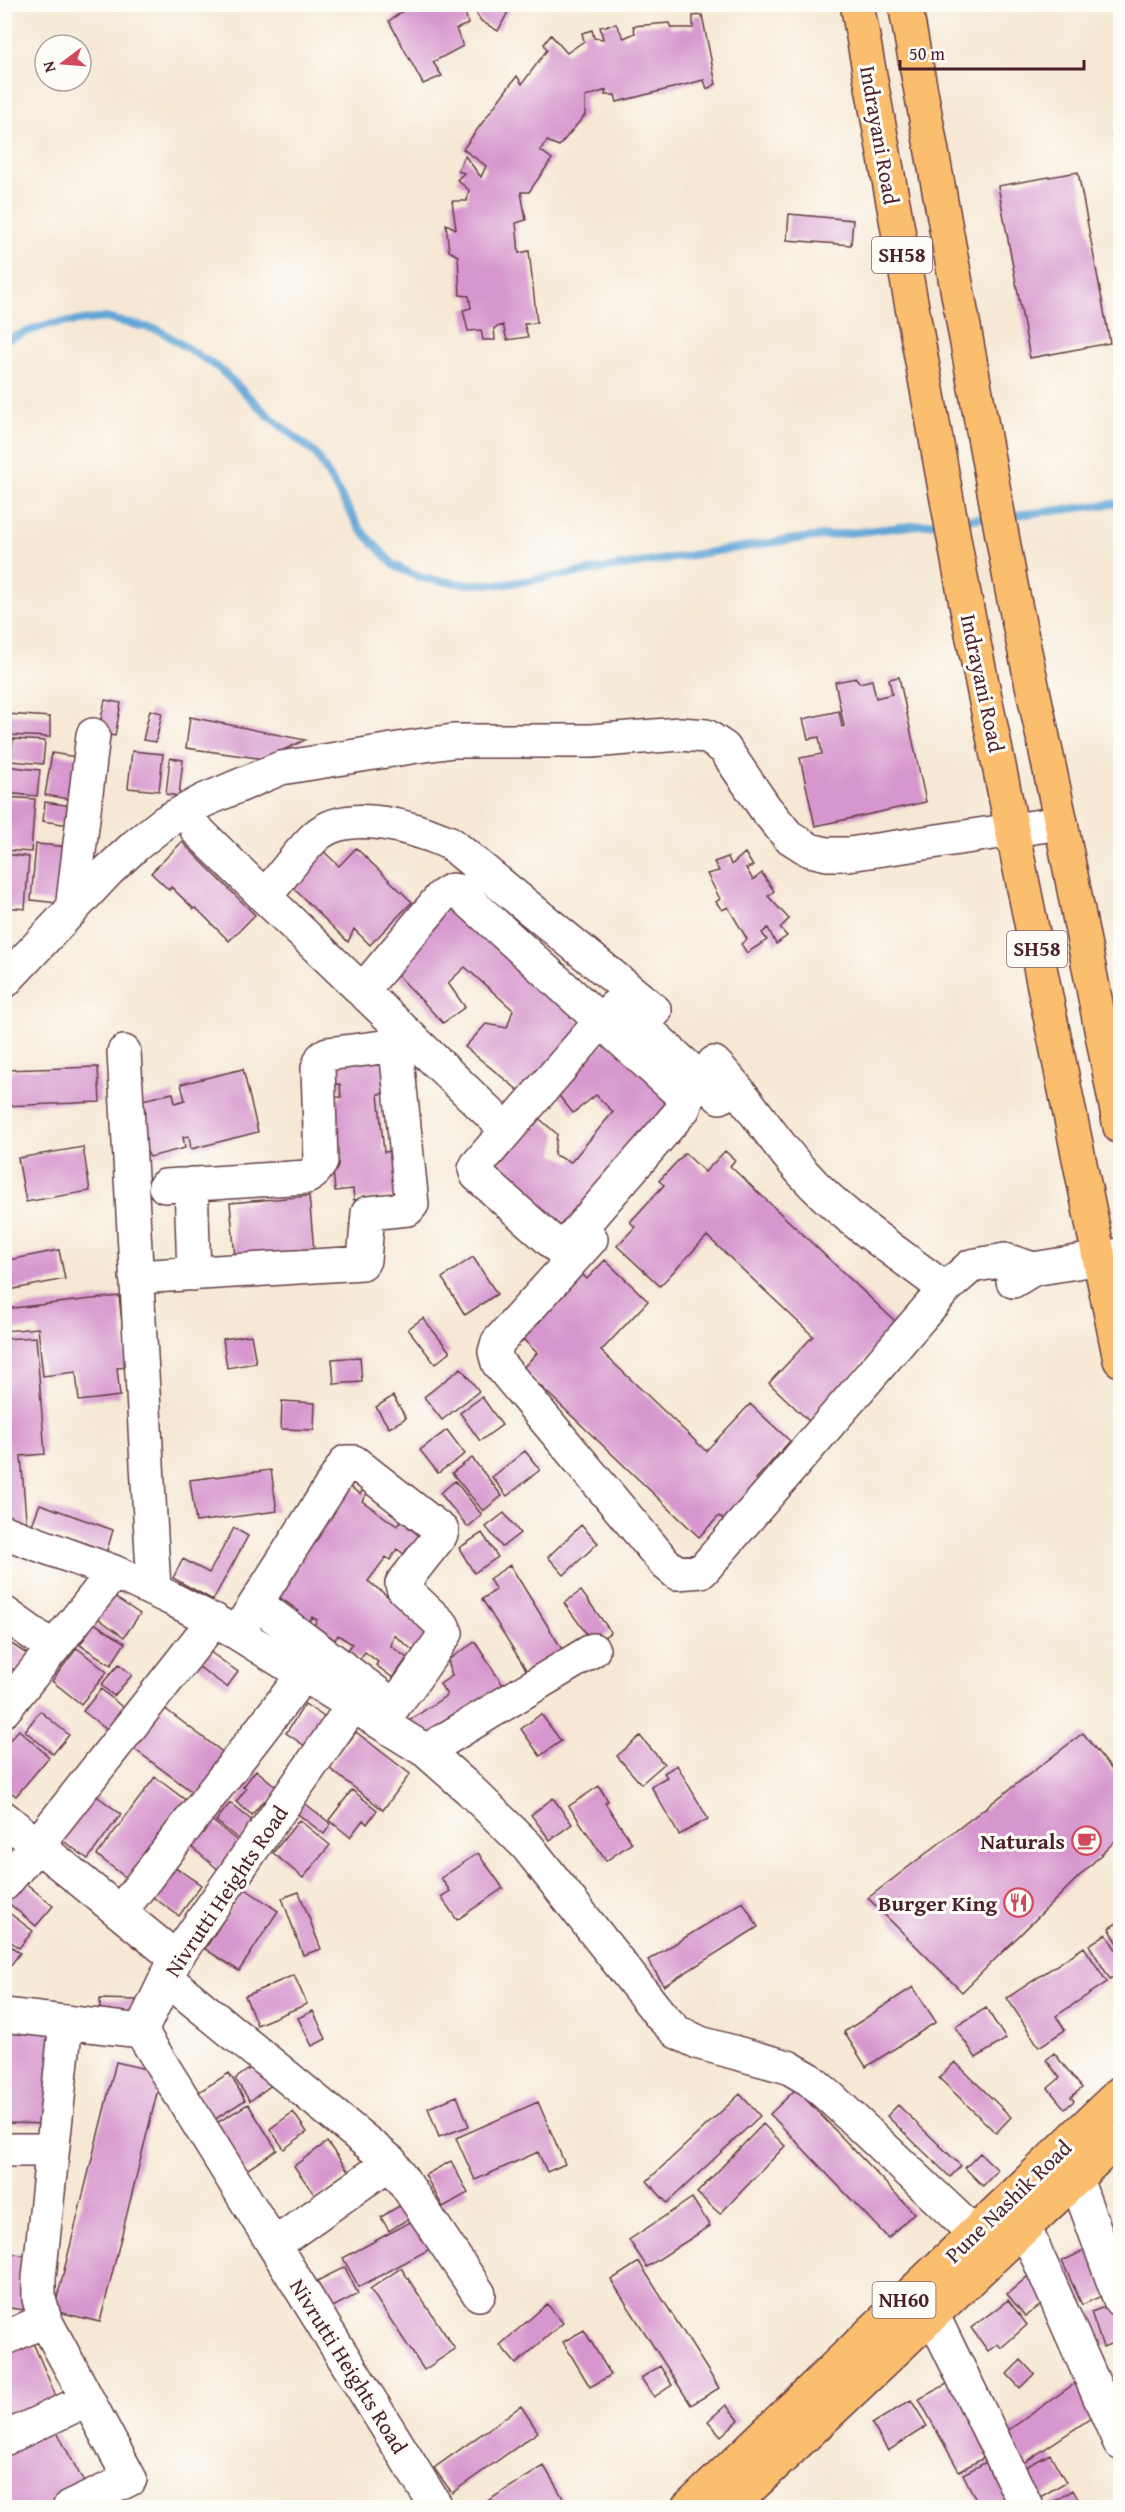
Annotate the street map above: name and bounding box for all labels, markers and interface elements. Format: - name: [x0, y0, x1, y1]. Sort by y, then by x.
- north arrow: [33, 33, 93, 93]
- scale bar: [900, 33, 1084, 71]
- text: 50 m: [909, 40, 945, 67]
- text: N: [35, 58, 62, 76]
- street label: Indrayani Road: [852, 63, 908, 207]
- road number: SH58: [872, 237, 932, 273]
- street label: Indrayani Road: [953, 611, 1013, 755]
- road number: SH58: [1007, 931, 1067, 967]
- street label: Nivrutti Heights Road: [157, 1799, 296, 1983]
- place label: Naturals: [981, 1825, 1065, 1857]
- cafe icon: Naturals: [1070, 1825, 1102, 1857]
- place label: Burger King: [878, 1887, 997, 1919]
- restaurant icon: Burger King: [1002, 1887, 1034, 1919]
- street label: Pune Nashik Road: [937, 2132, 1079, 2270]
- street label: Nivrutti Heights Road: [282, 2272, 416, 2460]
- road number: NH60: [872, 2282, 936, 2318]

